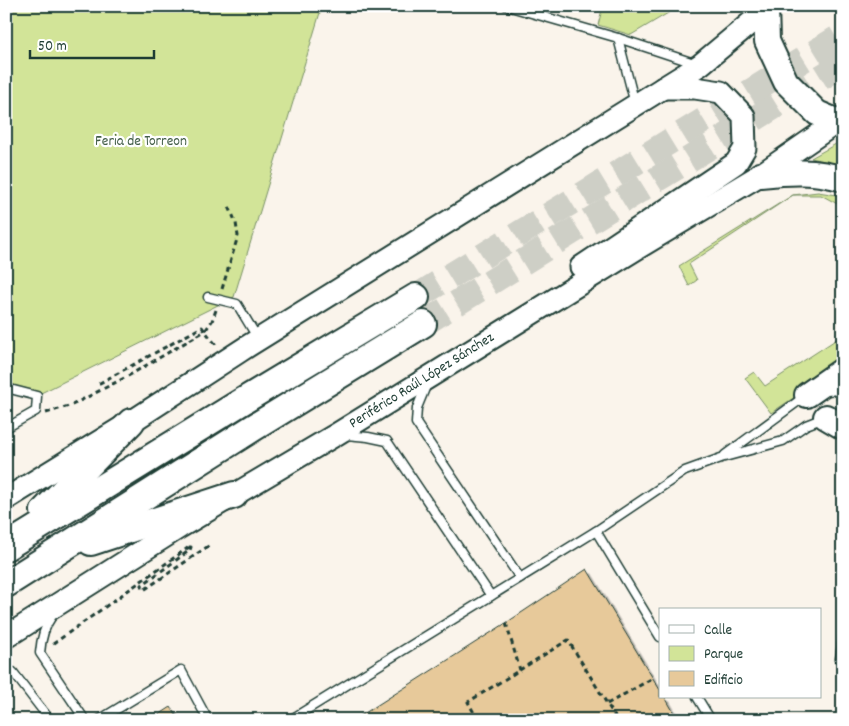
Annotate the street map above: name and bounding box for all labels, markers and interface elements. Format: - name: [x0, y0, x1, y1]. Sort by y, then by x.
- scale bar: [30, 28, 154, 60]
- text: 50 m: [38, 36, 67, 58]
- park label: Feria de Torreon: [95, 131, 187, 153]
- street label: Periférico Raúl López Sánchez: [345, 327, 499, 435]
- legend: [659, 608, 822, 698]
- text: Calle: [704, 620, 733, 642]
- text: Parque: [704, 644, 744, 666]
- text: Edificio: [704, 670, 743, 692]

